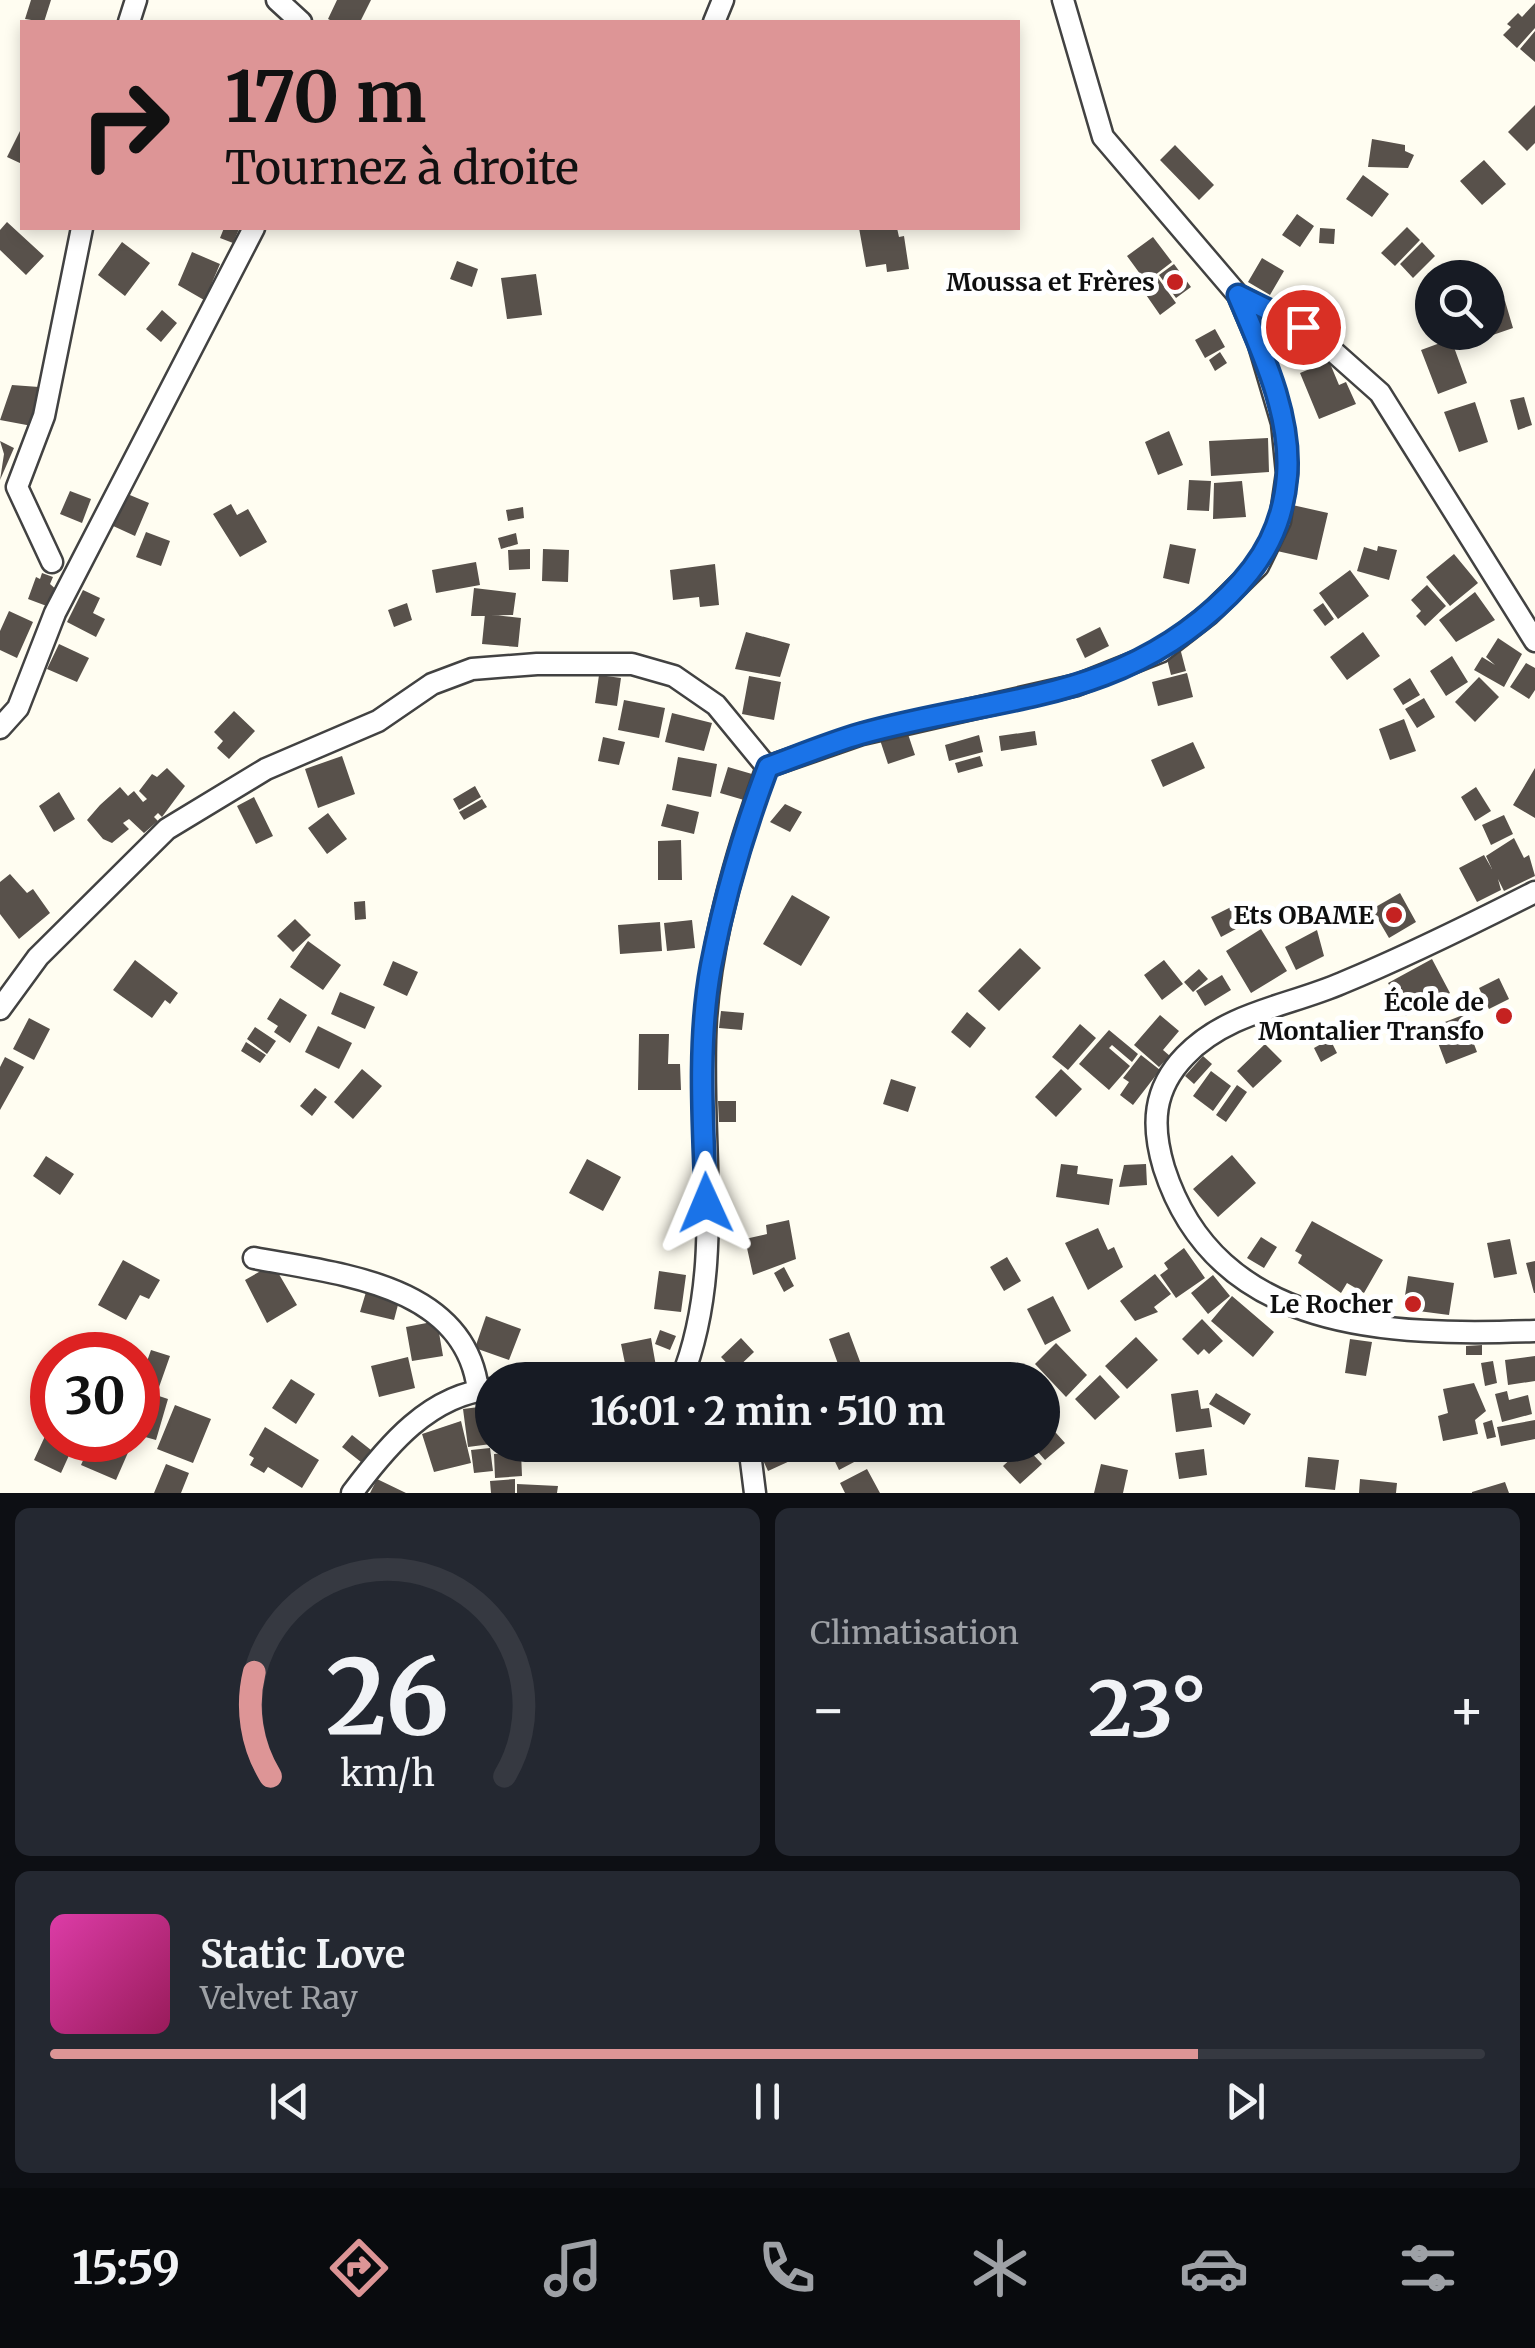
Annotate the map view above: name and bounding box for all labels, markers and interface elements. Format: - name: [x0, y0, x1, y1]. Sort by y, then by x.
- text: 170 m: [225, 53, 426, 141]
- icon: right: [60, 60, 190, 190]
- text: Tournez à droite: [225, 140, 579, 196]
- map controls: [1415, 260, 1505, 350]
- button: search: [1415, 260, 1505, 350]
- place label: Moussa et Frères: [946, 266, 1155, 298]
- marker: Moussa et Frères: [1164, 271, 1186, 293]
- pin: [1261, 285, 1346, 370]
- icon: arrive: [1276, 300, 1331, 355]
- place label: Ets OBAME: [1233, 899, 1375, 931]
- marker: Ets OBAME: [1383, 904, 1405, 926]
- place label: École de Montalier Transfo: [1258, 986, 1484, 1047]
- marker: École de Montalier Transfo: [1493, 1005, 1515, 1027]
- position arrow: [654, 1151, 758, 1255]
- place label: Le Rocher: [1270, 1288, 1393, 1320]
- marker: Le Rocher: [1402, 1293, 1424, 1315]
- speed limit sign: 30: [30, 1332, 160, 1462]
- text: 16:01 · 2 min · 510 m: [590, 1388, 945, 1435]
- text: Climatisation: [810, 1613, 1019, 1653]
- text: 26: [326, 1632, 449, 1762]
- text: 23°: [1088, 1662, 1207, 1756]
- text: −: [810, 1675, 847, 1744]
- text: +: [1448, 1675, 1485, 1744]
- text: km/h: [340, 1751, 435, 1796]
- text: Static Love: [200, 1931, 405, 1978]
- text: Velvet Ray: [200, 1978, 358, 2018]
- icon: previous: [262, 2074, 317, 2129]
- icon: pause: [740, 2074, 795, 2129]
- icon: next: [1218, 2074, 1273, 2129]
- icon: directions: [324, 2233, 394, 2303]
- icon: music: [538, 2233, 608, 2303]
- icon: phone: [752, 2233, 822, 2303]
- icon: climate: [965, 2233, 1035, 2303]
- icon: car: [1179, 2233, 1249, 2303]
- icon: filters: [1393, 2233, 1463, 2303]
- text: 15:59: [72, 2240, 180, 2296]

